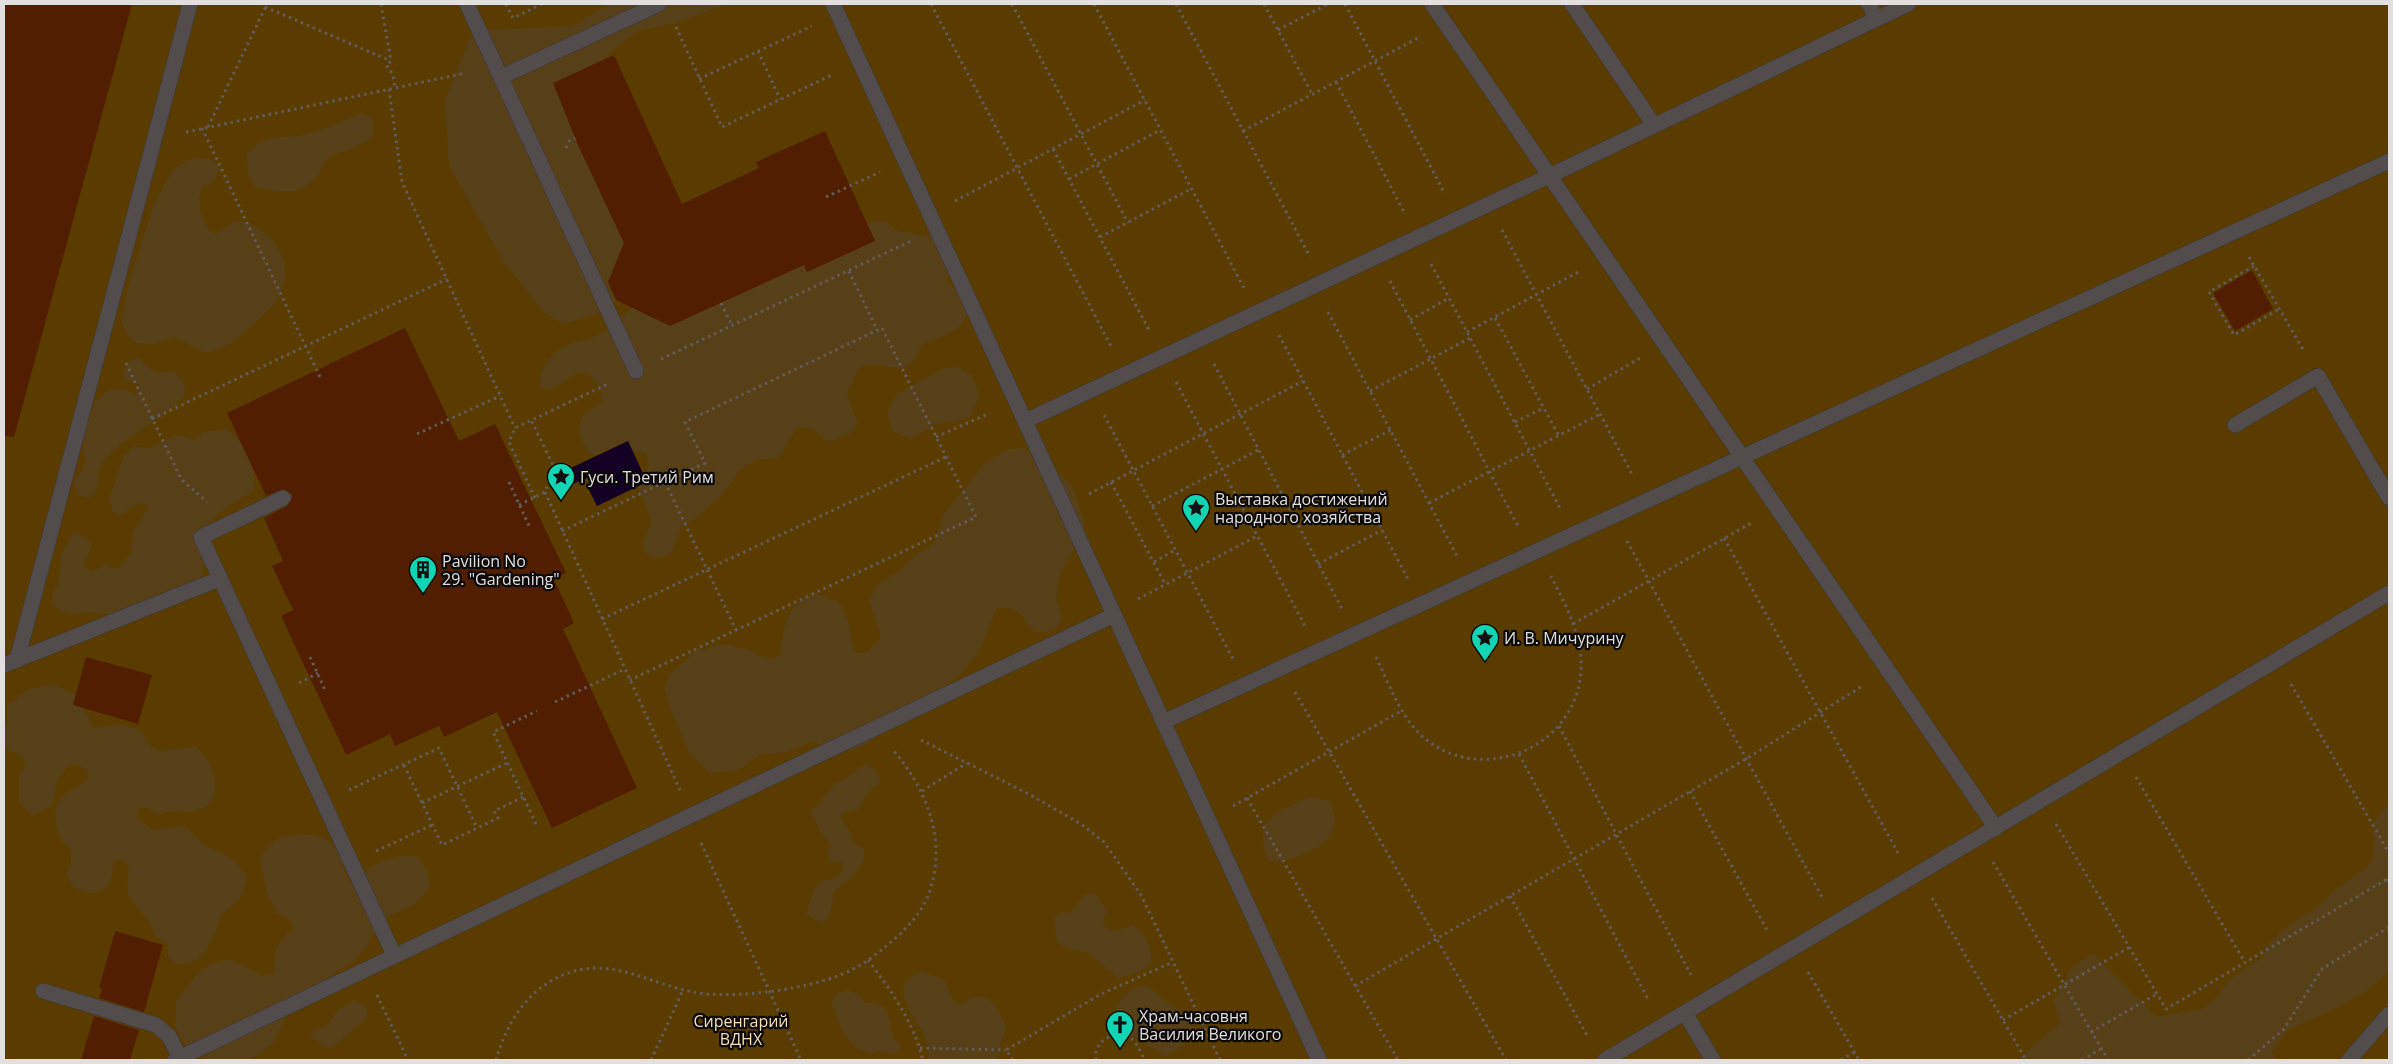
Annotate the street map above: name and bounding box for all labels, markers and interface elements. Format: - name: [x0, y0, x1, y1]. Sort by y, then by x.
- place icon: Гуси. Третий Рим: [546, 462, 576, 501]
- place label: Гуси. Третий Рим: [580, 466, 714, 488]
- place label: Выставка достижений народного хозяйства: [1215, 488, 1388, 528]
- place icon: Выставка достижений народного хозяйства: [1181, 493, 1211, 532]
- place label: Pavilion No 29. "Gardening": [442, 550, 560, 590]
- building icon: Pavilion No 29. "Gardening": [408, 555, 438, 594]
- place icon: И. В. Мичурину: [1470, 623, 1500, 662]
- place label: И. В. Мичурину: [1504, 627, 1625, 649]
- place label: Храм-часовня Василия Великого: [1139, 1005, 1281, 1045]
- park label: Сиренгарий ВДНХ: [693, 1010, 789, 1050]
- church icon: Храм-часовня Василия Великого: [1105, 1010, 1135, 1049]

